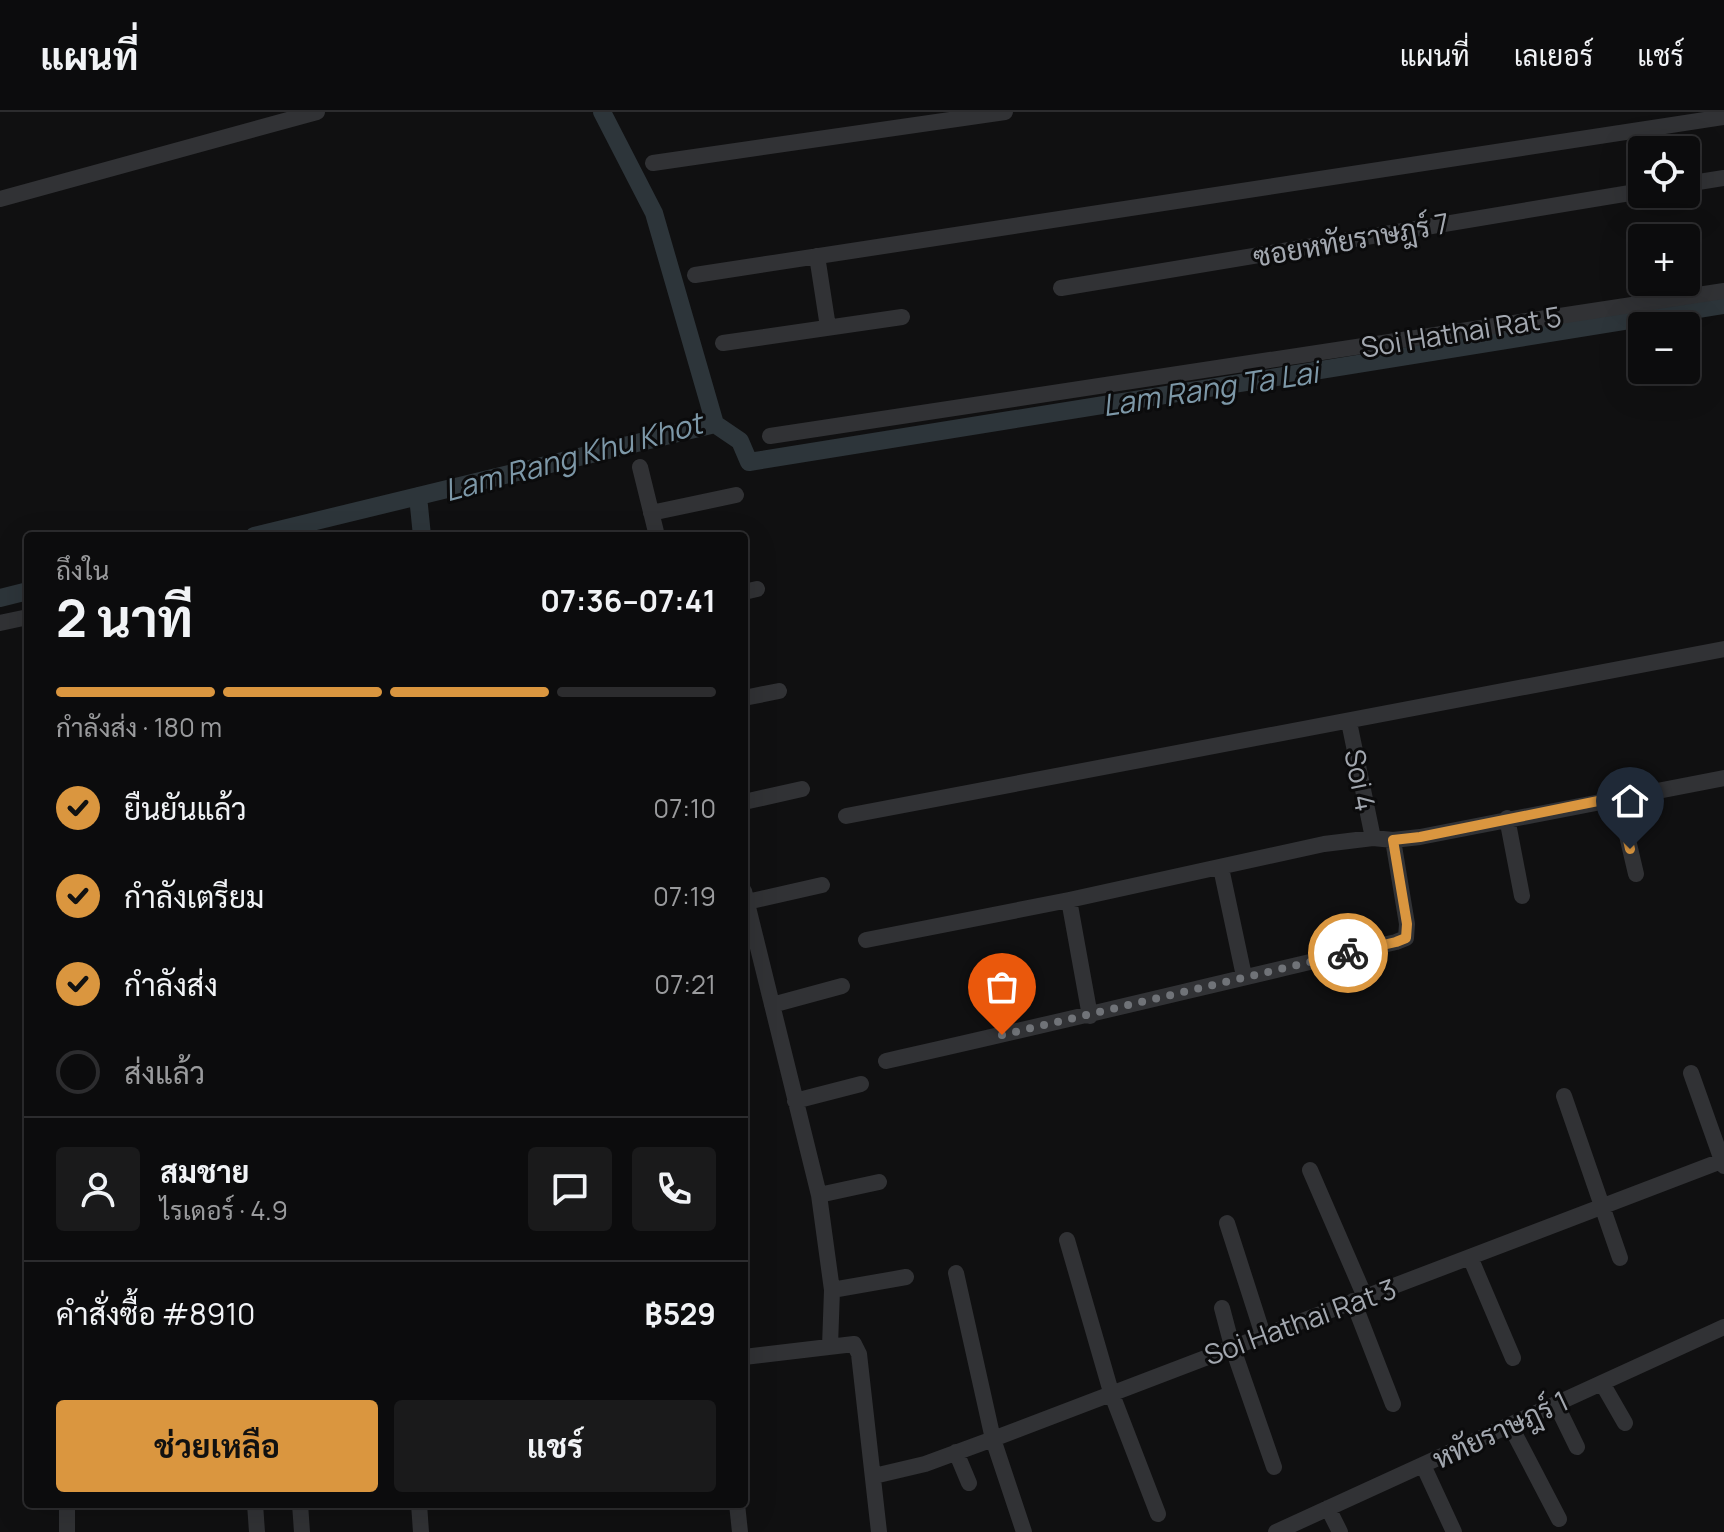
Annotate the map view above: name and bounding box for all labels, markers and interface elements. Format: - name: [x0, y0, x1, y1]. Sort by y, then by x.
- text: แผนที่: [40, 29, 139, 81]
- text: แผนที่: [1400, 36, 1470, 74]
- text: เลเยอร์: [1514, 36, 1593, 74]
- text: แชร์: [1637, 36, 1684, 74]
- map controls: [1628, 136, 1700, 384]
- button: locate: [1628, 136, 1700, 208]
- street label: ซอยหทัยราษฎร์ 7: [1250, 203, 1452, 277]
- button: +: [1628, 224, 1700, 296]
- street label: Soi Hathai Rat 5: [1358, 296, 1564, 366]
- button: −: [1628, 312, 1700, 384]
- water label: Lam Rang Ta Lai: [1099, 350, 1325, 425]
- water label: Lam Rang Khu Khot: [440, 401, 709, 510]
- text: ถึงใน: [56, 552, 109, 588]
- text: 07:36–07:41: [540, 580, 716, 621]
- text: 2 นาที: [56, 582, 193, 653]
- text: กำลังส่ง · 180 m: [56, 709, 222, 745]
- street label: Soi 4: [1336, 746, 1386, 814]
- pin: [1596, 767, 1664, 849]
- icon: home: [1608, 779, 1652, 823]
- icon: check: [56, 786, 100, 830]
- text: ยืนยันแล้ว: [124, 788, 247, 829]
- text: 07:10: [653, 790, 716, 826]
- icon: check: [56, 874, 100, 918]
- text: กำลังเตรียม: [124, 876, 264, 917]
- text: 07:19: [653, 878, 716, 914]
- courier: [1308, 913, 1388, 993]
- icon: bike: [1326, 931, 1370, 975]
- pin: [968, 953, 1036, 1035]
- icon: check: [56, 962, 100, 1006]
- text: กำลังส่ง: [124, 964, 218, 1005]
- icon: bag: [980, 965, 1024, 1009]
- text: 07:21: [654, 966, 716, 1002]
- text: ส่งแล้ว: [124, 1052, 205, 1093]
- button: person: [56, 1147, 140, 1231]
- button: chat: [528, 1147, 612, 1231]
- button: phone: [632, 1147, 716, 1231]
- text: สมชาย: [160, 1151, 249, 1192]
- text: ไรเดอร์ · 4.9: [160, 1192, 288, 1228]
- street label: Soi Hathai Rat 3: [1199, 1269, 1401, 1373]
- text: คำสั่งซื้อ #8910: [56, 1293, 255, 1334]
- text: ฿529: [645, 1293, 716, 1334]
- street label: หทัยราษฎร์ 1: [1426, 1381, 1575, 1479]
- button: ช่วยเหลือ: [56, 1400, 378, 1492]
- button: แชร์: [394, 1400, 716, 1492]

